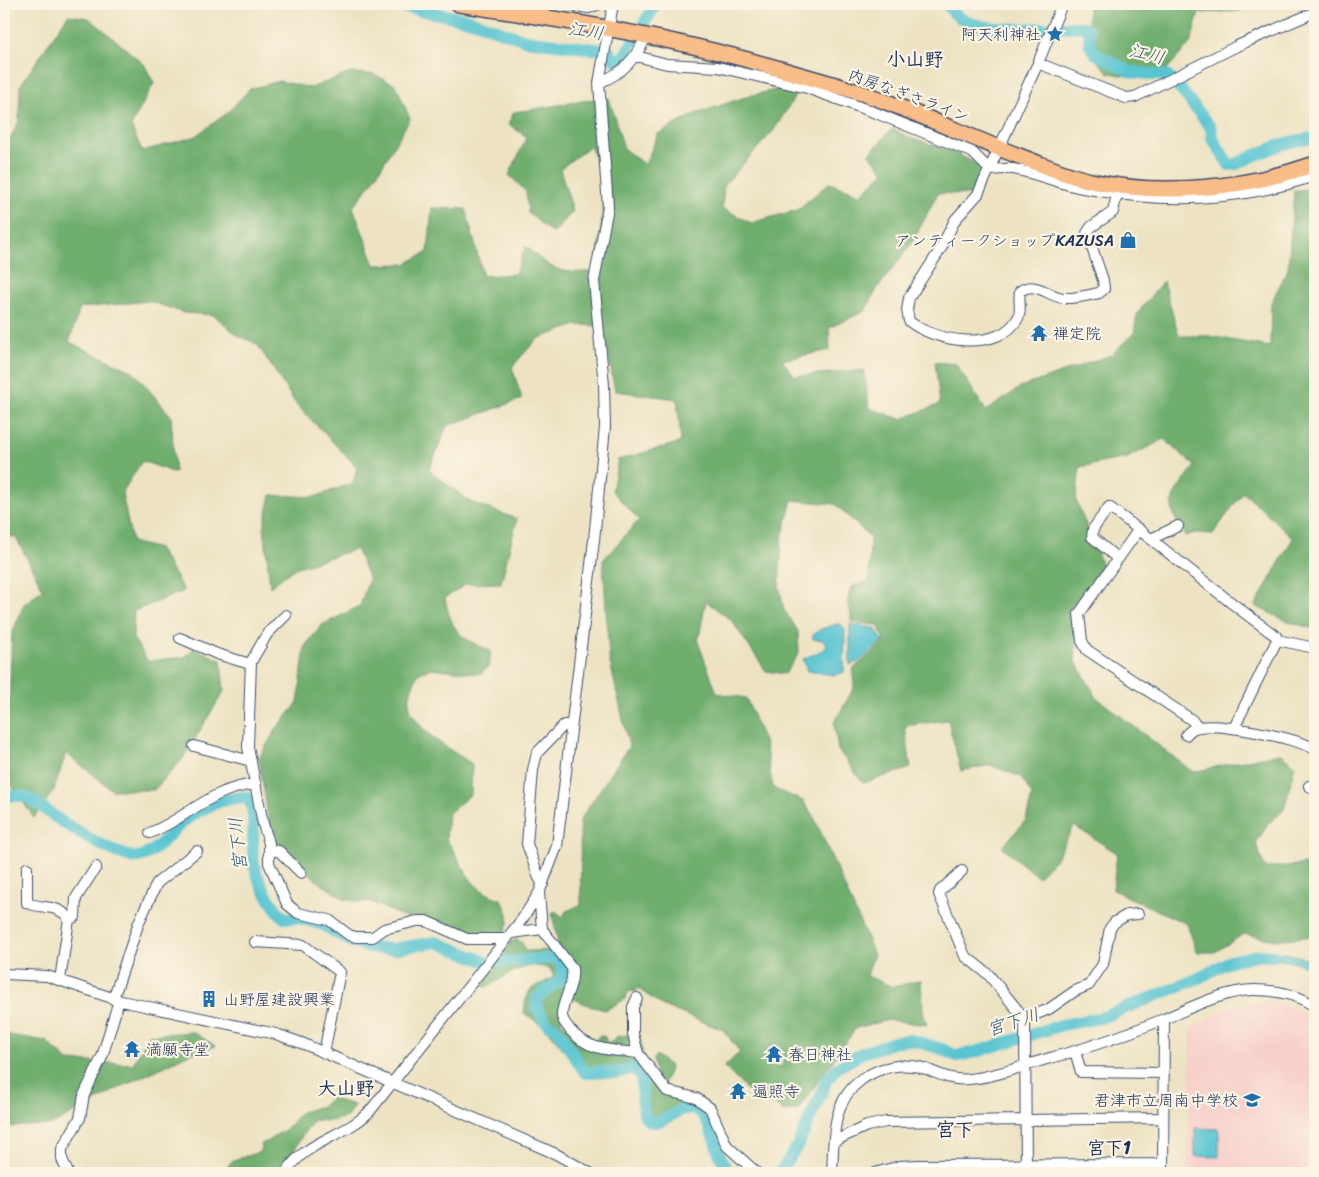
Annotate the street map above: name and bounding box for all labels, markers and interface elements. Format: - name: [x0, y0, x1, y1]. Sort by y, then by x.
- water label: 江川: [566, 12, 606, 50]
- place label: 阿天利神社: [961, 20, 1041, 49]
- place icon: 阿天利神社: [1045, 24, 1065, 44]
- water label: 江川: [1126, 34, 1168, 74]
- district label: 小山野: [886, 43, 944, 76]
- street label: 内房なぎさライン: [844, 60, 974, 131]
- place label: アンティークショップKAZUSA: [895, 226, 1114, 255]
- shop icon: アンティークショップKAZUSA: [1118, 230, 1138, 250]
- place label: 禅定院: [1053, 319, 1101, 348]
- temple icon: 禅定院: [1029, 323, 1049, 343]
- water label: 宮下川: [219, 815, 257, 873]
- place label: 山野屋建設興業: [223, 985, 335, 1014]
- building icon: 山野屋建設興業: [199, 989, 219, 1009]
- water label: 宮下川: [982, 998, 1044, 1046]
- place label: 満願寺堂: [146, 1035, 210, 1064]
- temple icon: 満願寺堂: [122, 1039, 142, 1059]
- place label: 春日神社: [788, 1040, 852, 1069]
- temple icon: 春日神社: [764, 1044, 784, 1064]
- district label: 大山野: [317, 1072, 375, 1105]
- place label: 遍照寺: [752, 1077, 800, 1106]
- temple icon: 遍照寺: [728, 1081, 748, 1101]
- place label: 君津市立周南中学校: [1094, 1086, 1238, 1115]
- school or university icon: 君津市立周南中学校: [1242, 1090, 1262, 1110]
- district label: 宮下: [936, 1113, 974, 1146]
- district label: 宮下1: [1087, 1132, 1131, 1164]

